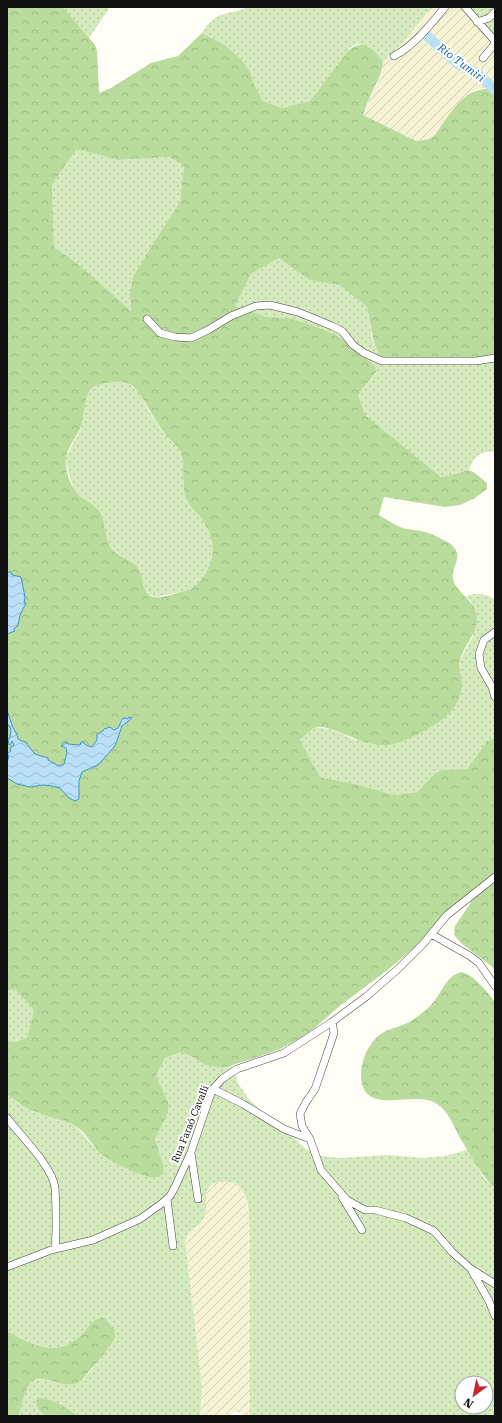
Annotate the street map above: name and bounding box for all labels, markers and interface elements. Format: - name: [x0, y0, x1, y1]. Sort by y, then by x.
- water label: Rio Tumiri: [434, 40, 488, 85]
- street label: Rua Faraó Cavalli: [169, 1084, 211, 1164]
- north arrow: [454, 1375, 494, 1415]
- text: N: [461, 1395, 476, 1411]

